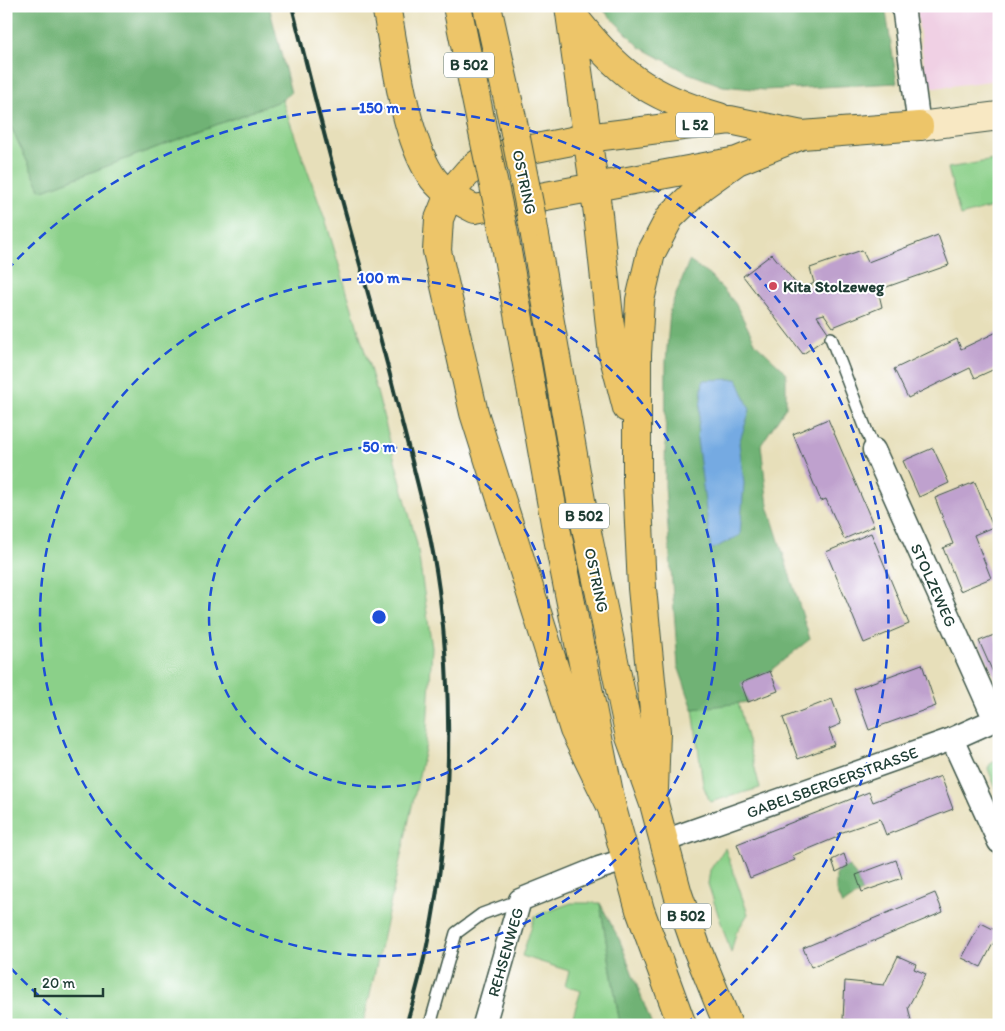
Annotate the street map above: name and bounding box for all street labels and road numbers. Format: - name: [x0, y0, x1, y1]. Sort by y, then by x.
- road number: B 502: [444, 52, 494, 78]
- road number: L 52: [676, 112, 714, 138]
- street label: OSTRING: [508, 148, 541, 216]
- road number: B 502: [559, 504, 609, 528]
- street label: STOLZEWEG: [907, 541, 960, 630]
- street label: OSTRING: [580, 546, 613, 614]
- street label: GABELSBERGERSTRASSE: [744, 743, 921, 822]
- road number: B 502: [661, 904, 711, 928]
- street label: REHSENWEG: [484, 905, 527, 999]

